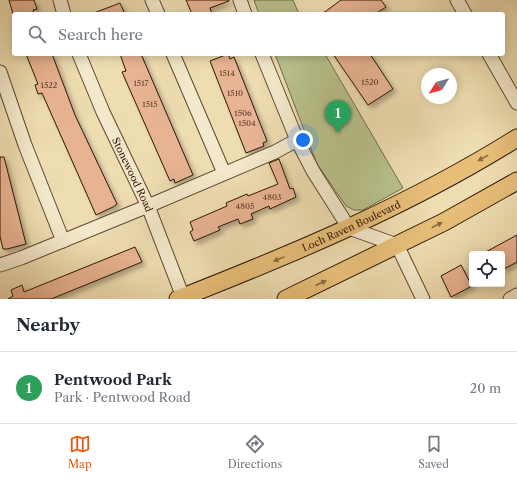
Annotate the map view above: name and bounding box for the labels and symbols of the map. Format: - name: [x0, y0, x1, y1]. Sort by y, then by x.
- house number: 1514: [219, 68, 235, 78]
- north arrow: [421, 68, 457, 104]
- house number: 1520: [361, 77, 379, 87]
- house number: 1517: [133, 78, 149, 88]
- house number: 1522: [41, 80, 58, 90]
- house number: 1510: [227, 88, 243, 98]
- house number: 1515: [142, 99, 158, 109]
- pin: 1: [325, 100, 351, 133]
- house number: 1506: [234, 108, 252, 118]
- house number: 1504: [238, 118, 256, 128]
- your location: [293, 130, 313, 150]
- street label: Stonewood Road: [109, 135, 156, 214]
- one-way arrow: [477, 154, 489, 161]
- house number: 4803: [263, 192, 281, 202]
- street label: Loch Raven Boulevard: [300, 198, 403, 255]
- house number: 4805: [236, 201, 254, 211]
- one-way arrow: [432, 222, 443, 228]
- one-way arrow: [273, 257, 285, 263]
- one-way arrow: [315, 280, 327, 286]

